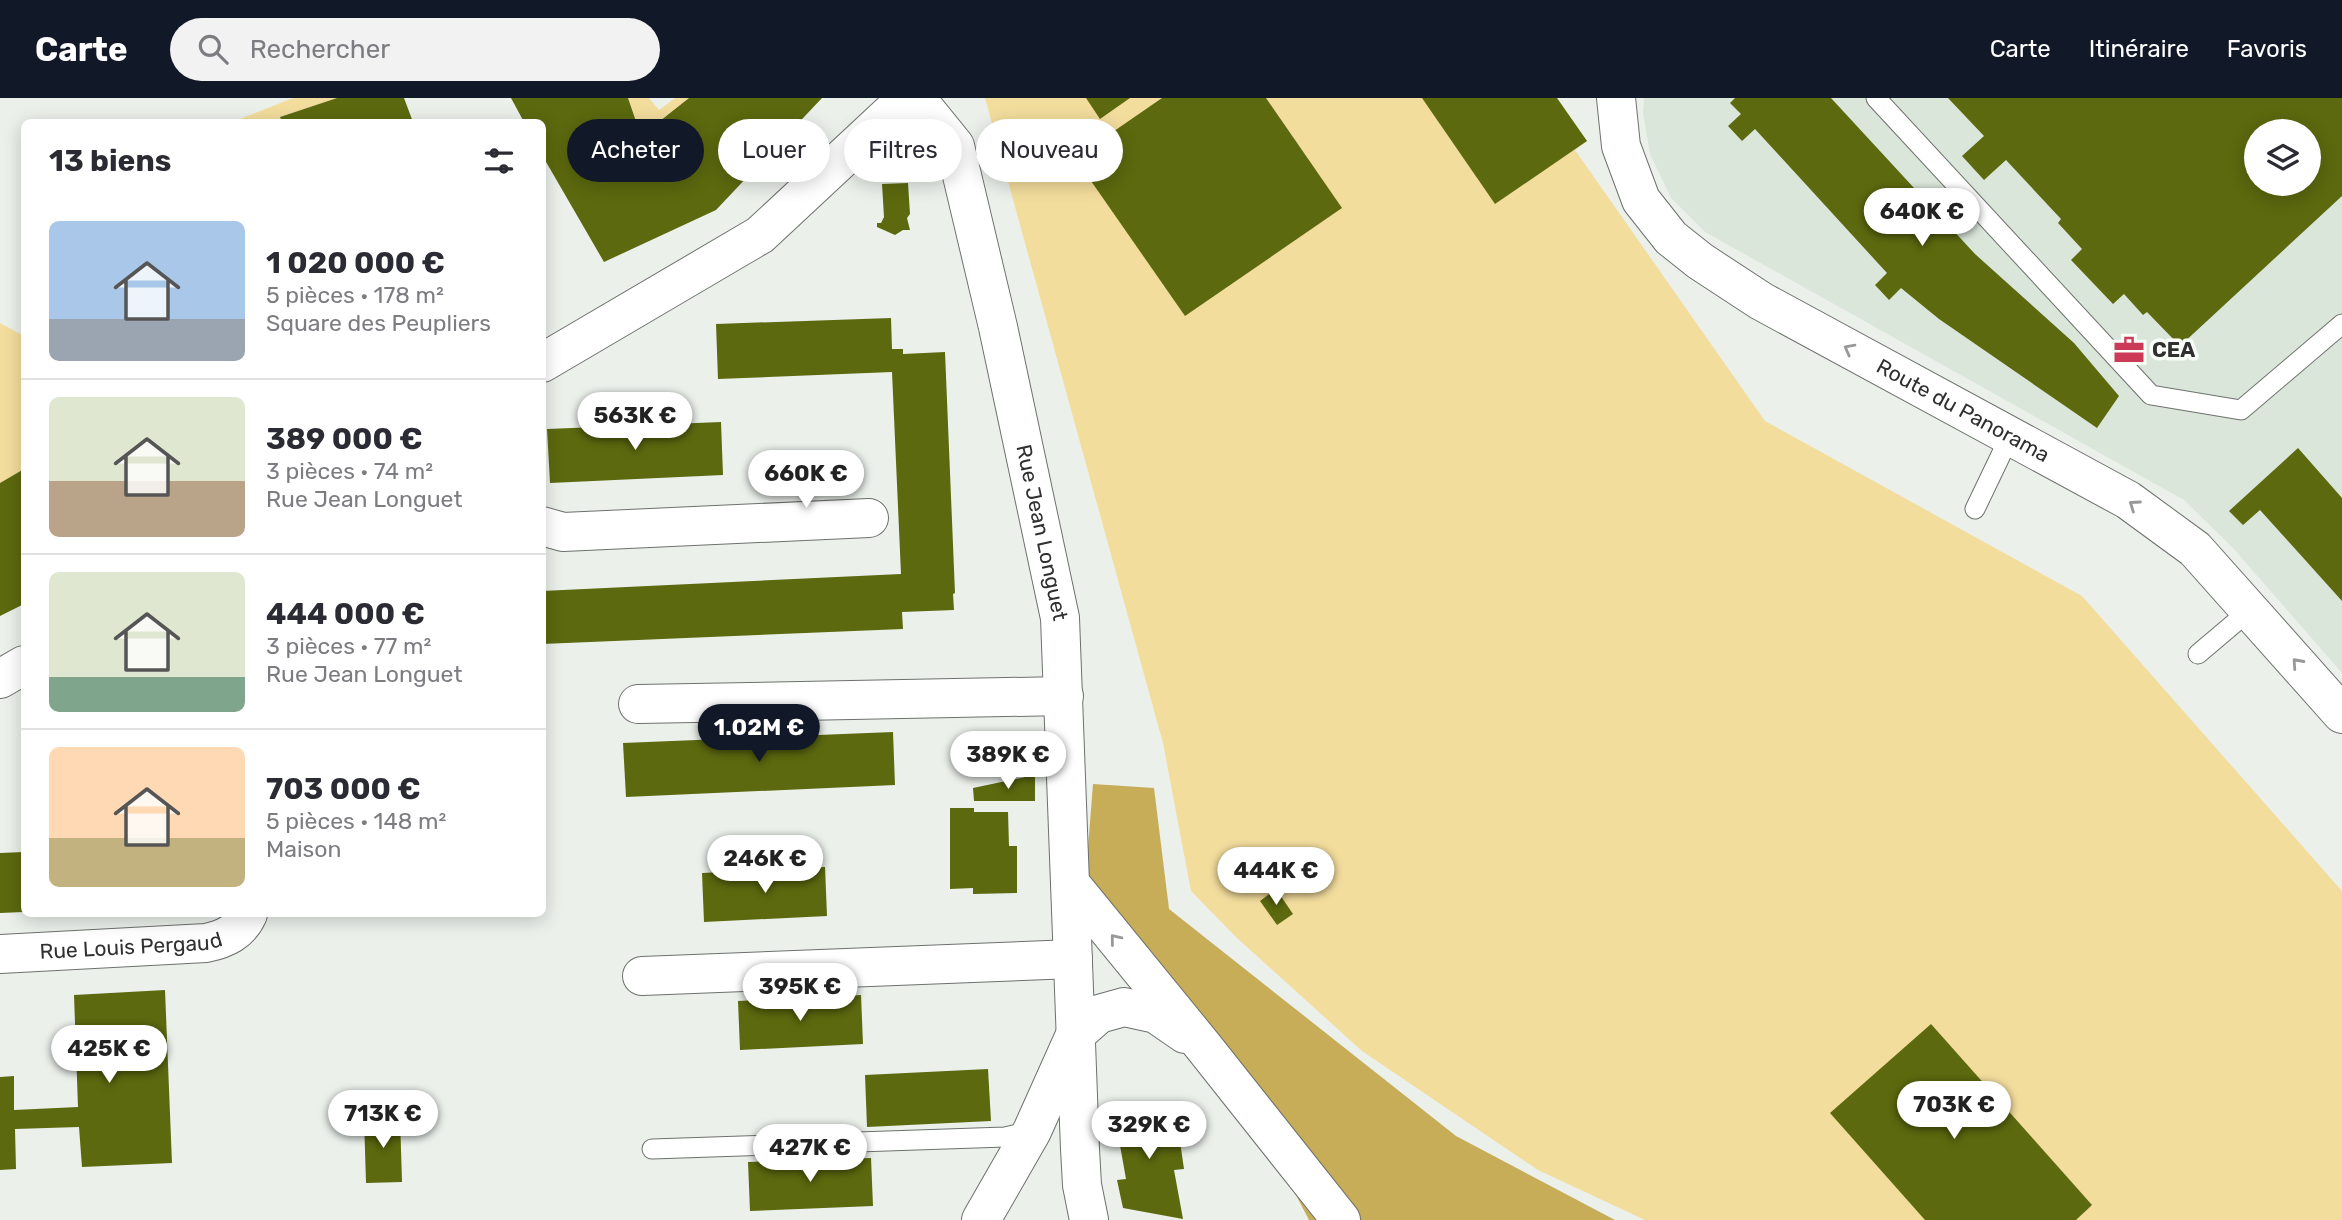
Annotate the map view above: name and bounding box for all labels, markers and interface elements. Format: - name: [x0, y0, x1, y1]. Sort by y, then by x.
- search box: [170, 18, 660, 81]
- text: Carte: [35, 30, 128, 69]
- icon: search: [194, 30, 232, 68]
- text: Rechercher: [250, 34, 390, 65]
- text: Carte: [1990, 35, 2051, 63]
- text: Itinéraire: [2089, 35, 2189, 63]
- text: Favoris: [2227, 35, 2307, 63]
- chip: Acheter: [567, 119, 704, 182]
- chip: Louer: [718, 119, 830, 182]
- chip: Filtres: [844, 119, 962, 182]
- chip: Nouveau: [976, 119, 1123, 182]
- map controls: [2244, 119, 2321, 196]
- button: layers: [2244, 119, 2321, 196]
- icon: filters: [480, 142, 518, 180]
- text: 13 biens: [49, 143, 171, 179]
- pin: 640K €: [1865, 188, 1979, 248]
- text: 640K €: [1880, 197, 1964, 225]
- text: 1 020 000 €: [266, 245, 445, 281]
- icon: home: [105, 249, 189, 333]
- text: 5 pièces · 178 m²: [266, 281, 444, 309]
- text: Square des Peupliers: [266, 309, 491, 337]
- office icon: CEA: [2112, 333, 2146, 367]
- place label: CEA: [2152, 337, 2195, 362]
- one-way arrow: [1844, 344, 1856, 357]
- street label: Route du Panorama: [1872, 353, 2054, 467]
- pin: 563K €: [578, 392, 692, 452]
- text: 563K €: [593, 401, 677, 429]
- text: 389 000 €: [266, 421, 423, 457]
- icon: home: [105, 425, 189, 509]
- street label: Rue Jean Longuet: [1011, 442, 1073, 623]
- pin: 660K €: [749, 450, 863, 510]
- text: 3 pièces · 74 m²: [266, 457, 433, 485]
- text: 660K €: [764, 459, 848, 487]
- text: Rue Jean Longuet: [266, 485, 462, 513]
- one-way arrow: [2129, 501, 2142, 513]
- text: 444 000 €: [266, 596, 425, 632]
- icon: home: [105, 600, 189, 684]
- text: 3 pièces · 77 m²: [266, 632, 431, 660]
- one-way arrow: [2292, 658, 2305, 671]
- text: Rue Jean Longuet: [266, 660, 462, 688]
- pin: 1.02M €: [694, 704, 824, 764]
- text: 1.02M €: [714, 713, 804, 741]
- pin: 389K €: [951, 732, 1065, 791]
- text: 389K €: [966, 740, 1050, 768]
- text: 703 000 €: [266, 771, 421, 807]
- icon: home: [105, 775, 189, 859]
- text: 5 pièces · 148 m²: [266, 807, 446, 835]
- text: Maison: [266, 835, 341, 863]
- pin: 246K €: [708, 836, 822, 895]
- text: 246K €: [723, 844, 807, 872]
- pin: 444K €: [1219, 848, 1333, 907]
- text: 444K €: [1233, 856, 1319, 884]
- street label: Rue Louis Pergaud: [39, 926, 225, 964]
- one-way arrow: [1111, 934, 1123, 947]
- pin: 395K €: [743, 964, 857, 1023]
- text: 395K €: [759, 972, 841, 1000]
- pin: 425K €: [52, 1026, 166, 1085]
- text: 425K €: [67, 1034, 151, 1062]
- pin: 703K €: [1897, 1082, 2011, 1141]
- pin: 713K €: [326, 1090, 440, 1150]
- text: 703K €: [1913, 1090, 1995, 1118]
- text: 713K €: [344, 1099, 422, 1127]
- pin: 329K €: [1092, 1102, 1206, 1161]
- text: 329K €: [1108, 1110, 1190, 1138]
- pin: 427K €: [753, 1124, 867, 1184]
- text: 427K €: [769, 1133, 851, 1161]

